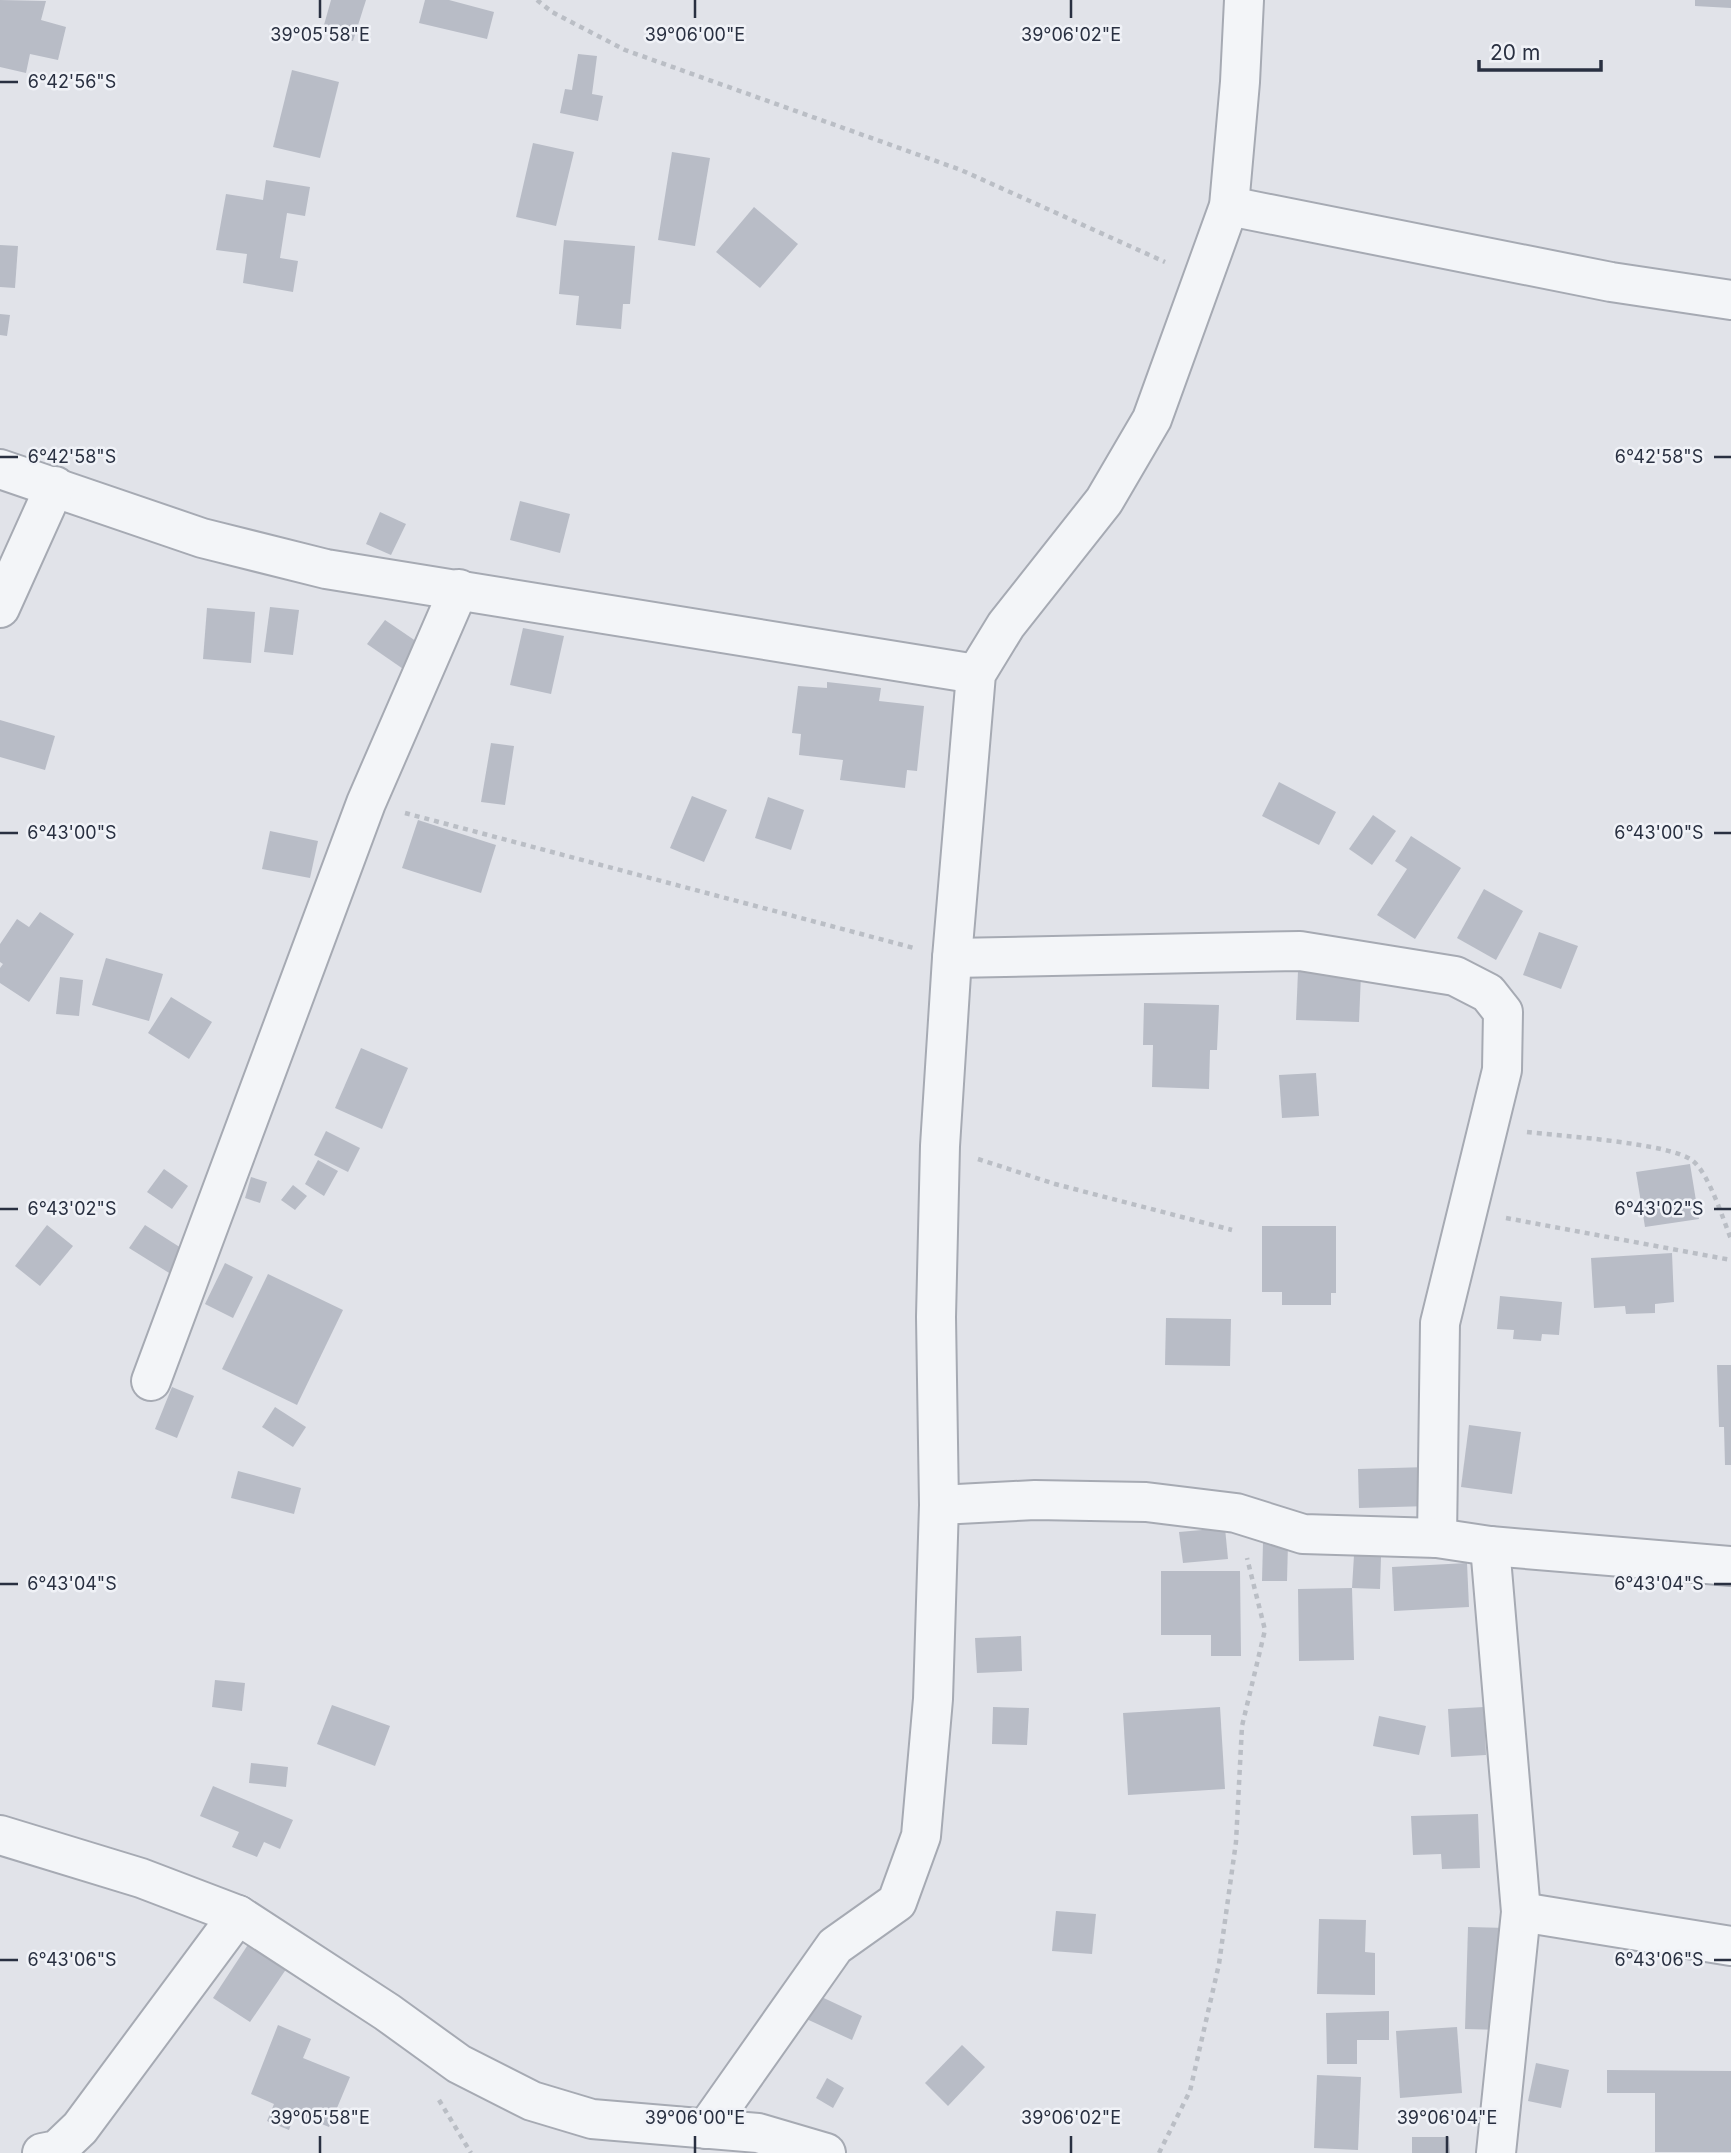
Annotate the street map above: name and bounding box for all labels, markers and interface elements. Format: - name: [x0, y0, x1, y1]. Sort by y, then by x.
- text: 39°05'58"E: [270, 24, 370, 45]
- text: 39°06'00"E: [645, 24, 745, 45]
- text: 39°06'02"E: [1021, 24, 1121, 45]
- scale bar: [1479, 28, 1602, 72]
- text: 20 m: [1490, 40, 1540, 65]
- text: 6°42'56"S: [28, 71, 116, 92]
- text: 6°42'58"S: [28, 446, 116, 467]
- text: 6°42'58"S: [1615, 446, 1703, 467]
- text: 6°43'00"S: [27, 822, 117, 843]
- text: 6°43'00"S: [1614, 822, 1704, 843]
- text: 6°43'02"S: [28, 1198, 116, 1219]
- text: 6°43'02"S: [1615, 1198, 1703, 1219]
- text: 6°43'04"S: [27, 1573, 117, 1594]
- text: 6°43'04"S: [1614, 1573, 1704, 1594]
- text: 6°43'06"S: [27, 1949, 117, 1970]
- text: 6°43'06"S: [1614, 1949, 1704, 1970]
- text: 39°05'58"E: [270, 2107, 370, 2128]
- text: 39°06'00"E: [645, 2107, 745, 2128]
- text: 39°06'02"E: [1021, 2107, 1121, 2128]
- text: 39°06'04"E: [1397, 2107, 1497, 2128]

